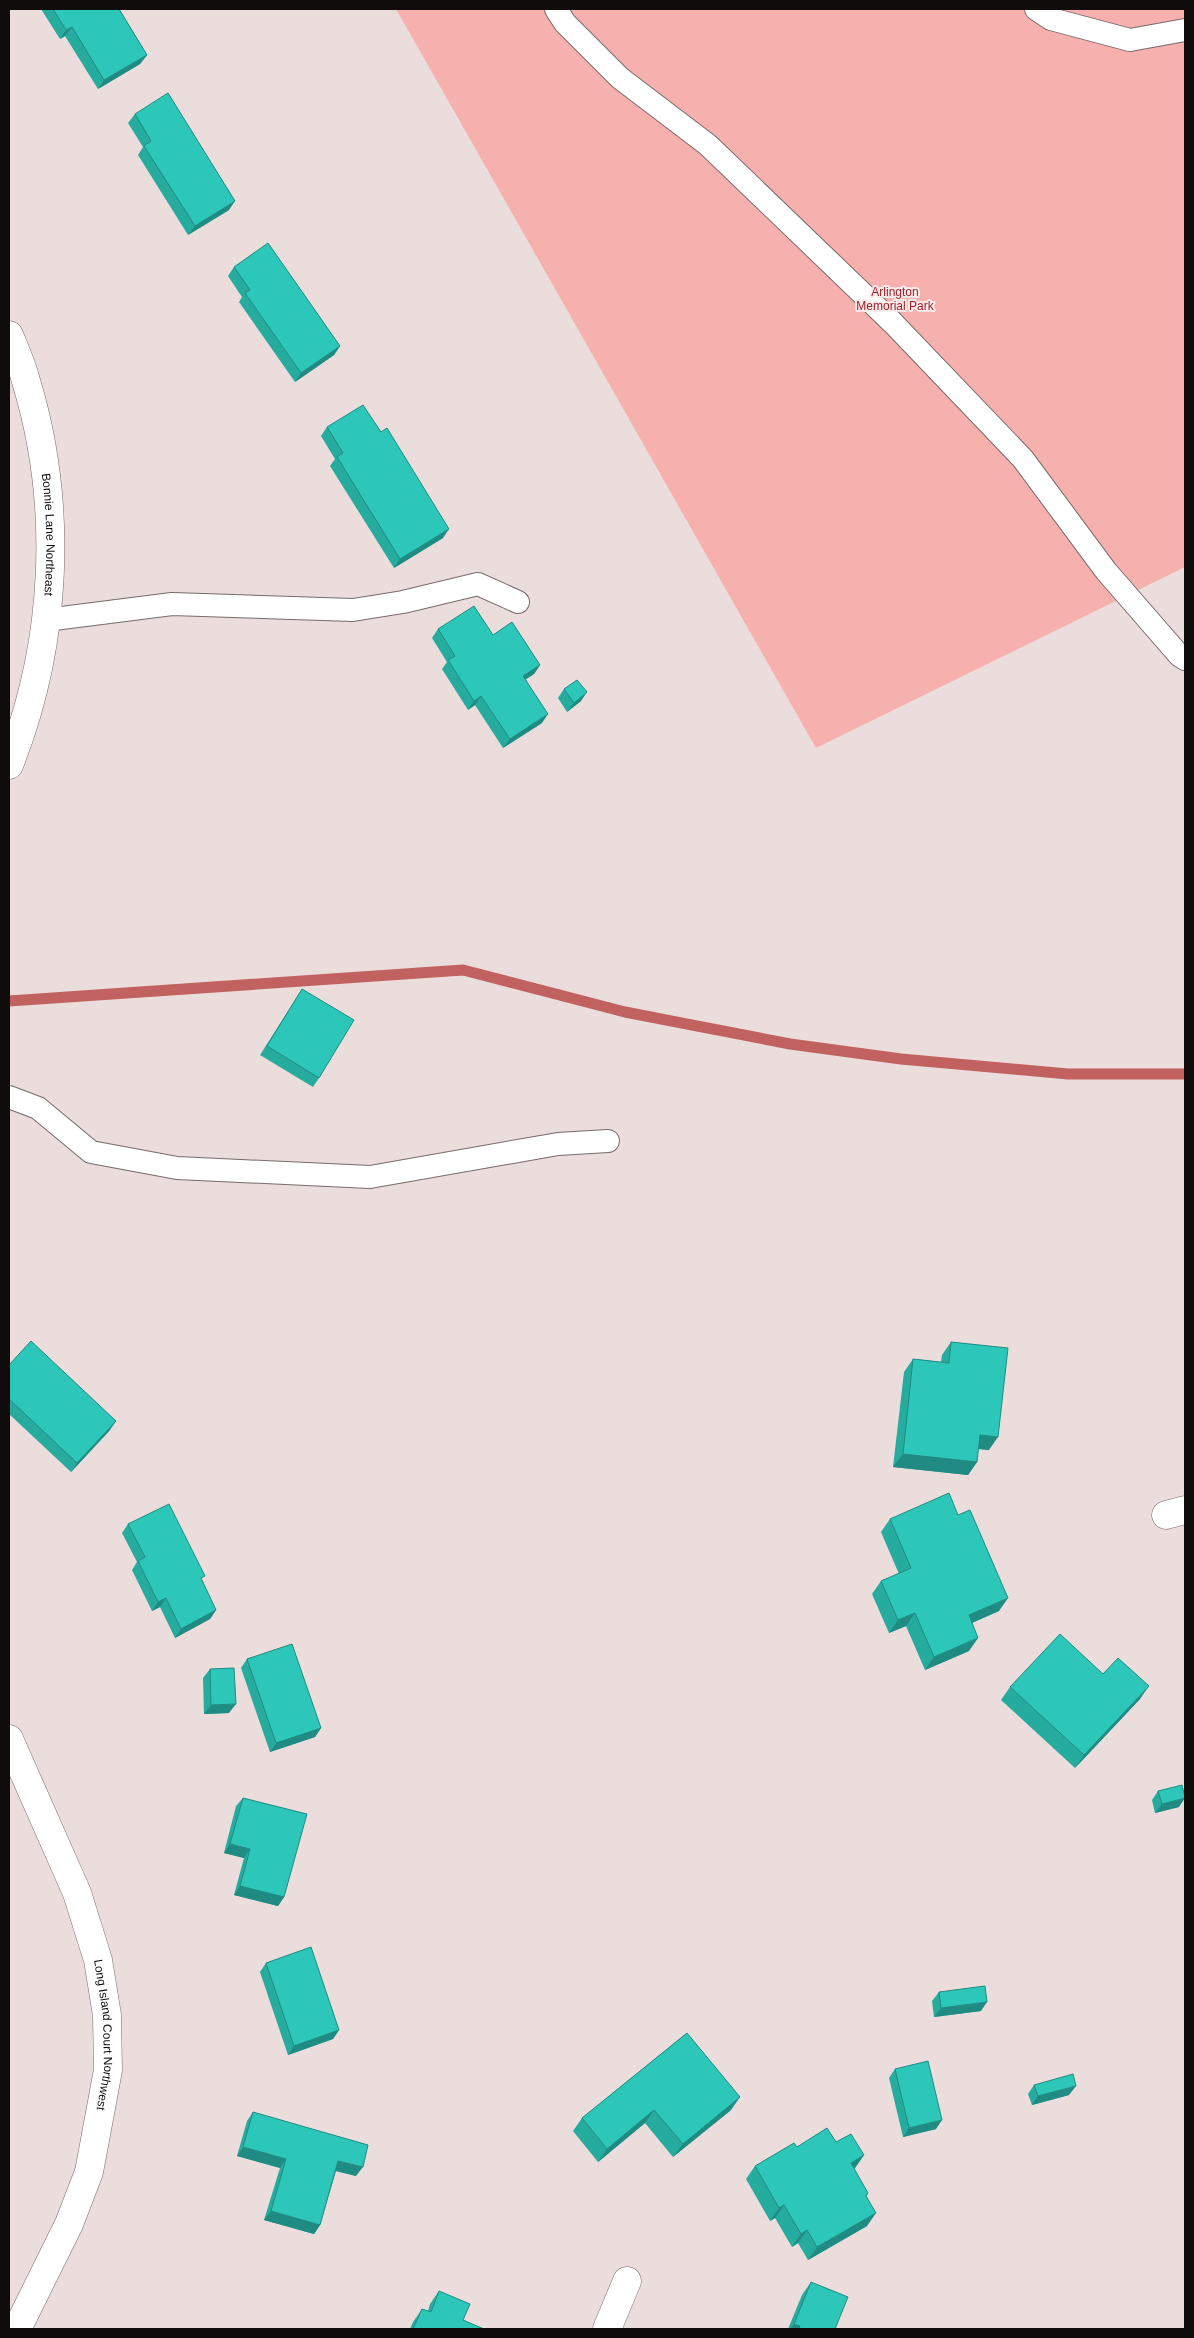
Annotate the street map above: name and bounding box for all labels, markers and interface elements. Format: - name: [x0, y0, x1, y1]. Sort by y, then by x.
- park label: Arlington Memorial Park: [856, 285, 935, 313]
- street label: Bonnie Lane Northeast: [39, 472, 57, 597]
- street label: Long Island Court Northwest: [91, 1958, 115, 2112]

